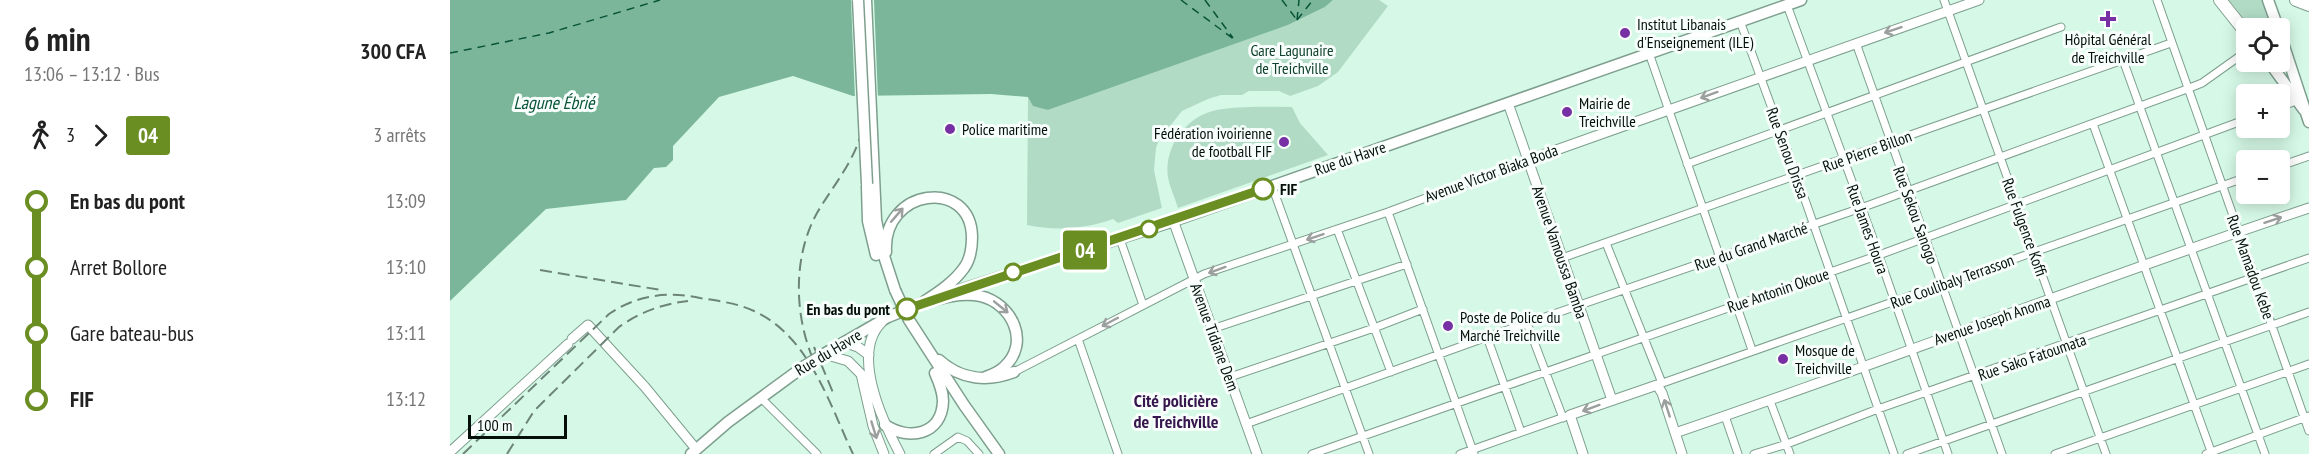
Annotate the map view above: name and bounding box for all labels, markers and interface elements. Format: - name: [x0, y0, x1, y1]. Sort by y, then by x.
- marker: Hôpital Général de Treichville: [2099, 10, 2117, 28]
- place label: Institut Libanais d'Enseignement (ILE): [1637, 14, 1754, 52]
- text: 6 min: [24, 17, 91, 60]
- map controls: [2236, 18, 2290, 204]
- button: locate: [2236, 18, 2290, 72]
- marker: Institut Libanais d'Enseignement (ILE): [1618, 26, 1632, 40]
- one-way arrow: [1884, 26, 1903, 37]
- place label: Hôpital Général de Treichville: [2065, 29, 2152, 67]
- text: 300 CFA: [360, 37, 426, 65]
- park label: Gare Lagunaire de Treichville: [1250, 40, 1334, 78]
- text: 13:06 – 13:12 · Bus: [24, 61, 159, 87]
- button: +: [2236, 84, 2290, 138]
- water label: Lagune Ébrié: [514, 91, 596, 114]
- one-way arrow: [1700, 91, 1719, 102]
- place label: Mairie de Treichville: [1579, 93, 1636, 131]
- marker: Mairie de Treichville: [1560, 105, 1574, 119]
- street label: Rue Senou Drissa: [1762, 105, 1814, 201]
- icon: walk: [24, 119, 57, 152]
- icon: forward: [84, 119, 117, 152]
- place label: Police maritime: [962, 119, 1048, 139]
- text: 3: [66, 122, 75, 148]
- text: 04: [138, 122, 158, 149]
- text: 3 arrêts: [373, 122, 426, 148]
- marker: Police maritime: [943, 122, 957, 136]
- place label: Fédération ivoirienne de football FIF: [1154, 123, 1272, 161]
- street label: Rue Pierre Billon: [1820, 126, 1914, 176]
- marker: Fédération ivoirienne de football FIF: [1277, 135, 1291, 149]
- street label: Rue du Havre: [1312, 136, 1388, 180]
- street label: Avenue Victor Biaka Boda: [1422, 140, 1560, 206]
- button: −: [2236, 150, 2290, 204]
- street label: Rue Sekou Sanogo: [1889, 163, 1943, 267]
- street label: Rue Fulgence Koffi: [1998, 175, 2052, 279]
- marker: FIF: [1252, 178, 1274, 200]
- place label: FIF: [1280, 179, 1298, 199]
- street label: Rue James Houra: [1843, 181, 1893, 277]
- street label: Avenue Vamoussa Bamba: [1528, 183, 1592, 321]
- text: En bas du pont: [70, 187, 185, 215]
- text: 13:09: [386, 188, 426, 214]
- one-way arrow: [891, 207, 904, 223]
- street label: Rue Mamadou Kebe: [2223, 212, 2279, 322]
- one-way arrow: [2263, 214, 2282, 225]
- street label: Rue du Grand Marché: [1692, 217, 1810, 275]
- unlabelled marker: [1140, 220, 1158, 238]
- line badge: 04: [1058, 230, 1112, 270]
- one-way arrow: [1306, 232, 1325, 243]
- text: 04: [1075, 237, 1095, 264]
- street label: Rue Coulibaly Terrasson: [1887, 249, 2017, 313]
- text: Arret Bollore: [70, 253, 167, 281]
- text: 13:10: [386, 254, 426, 280]
- unlabelled marker: [1004, 263, 1022, 281]
- street label: Rue Antonin Okoue: [1725, 263, 1831, 317]
- one-way arrow: [1208, 265, 1227, 276]
- street label: Avenue Tidiane Dem: [1186, 280, 1244, 394]
- street label: Avenue Joseph Anoma: [1931, 291, 2053, 349]
- marker: En bas du pont: [896, 298, 918, 320]
- place label: En bas du pont: [806, 299, 890, 319]
- one-way arrow: [993, 300, 1009, 313]
- place label: Poste de Police du Marché Treichville: [1460, 307, 1560, 345]
- one-way arrow: [1102, 317, 1120, 328]
- text: Gare bateau-bus: [70, 319, 194, 347]
- marker: Poste de Police du Marché Treichville: [1441, 319, 1455, 333]
- text: 13:11: [386, 320, 426, 346]
- street label: Rue du Havre: [791, 324, 865, 380]
- street label: Rue Sako Fatoumata: [1975, 329, 2089, 385]
- place label: Mosque de Treichville: [1795, 340, 1855, 378]
- marker: Mosque de Treichville: [1776, 352, 1790, 366]
- text: FIF: [70, 385, 94, 413]
- text: 13:12: [386, 386, 426, 412]
- district label: Cité policière de Treichville: [1134, 389, 1219, 433]
- one-way arrow: [1661, 400, 1672, 418]
- one-way arrow: [1582, 403, 1601, 414]
- scale bar: [468, 412, 567, 440]
- text: 100 m: [477, 415, 512, 435]
- one-way arrow: [869, 420, 880, 439]

